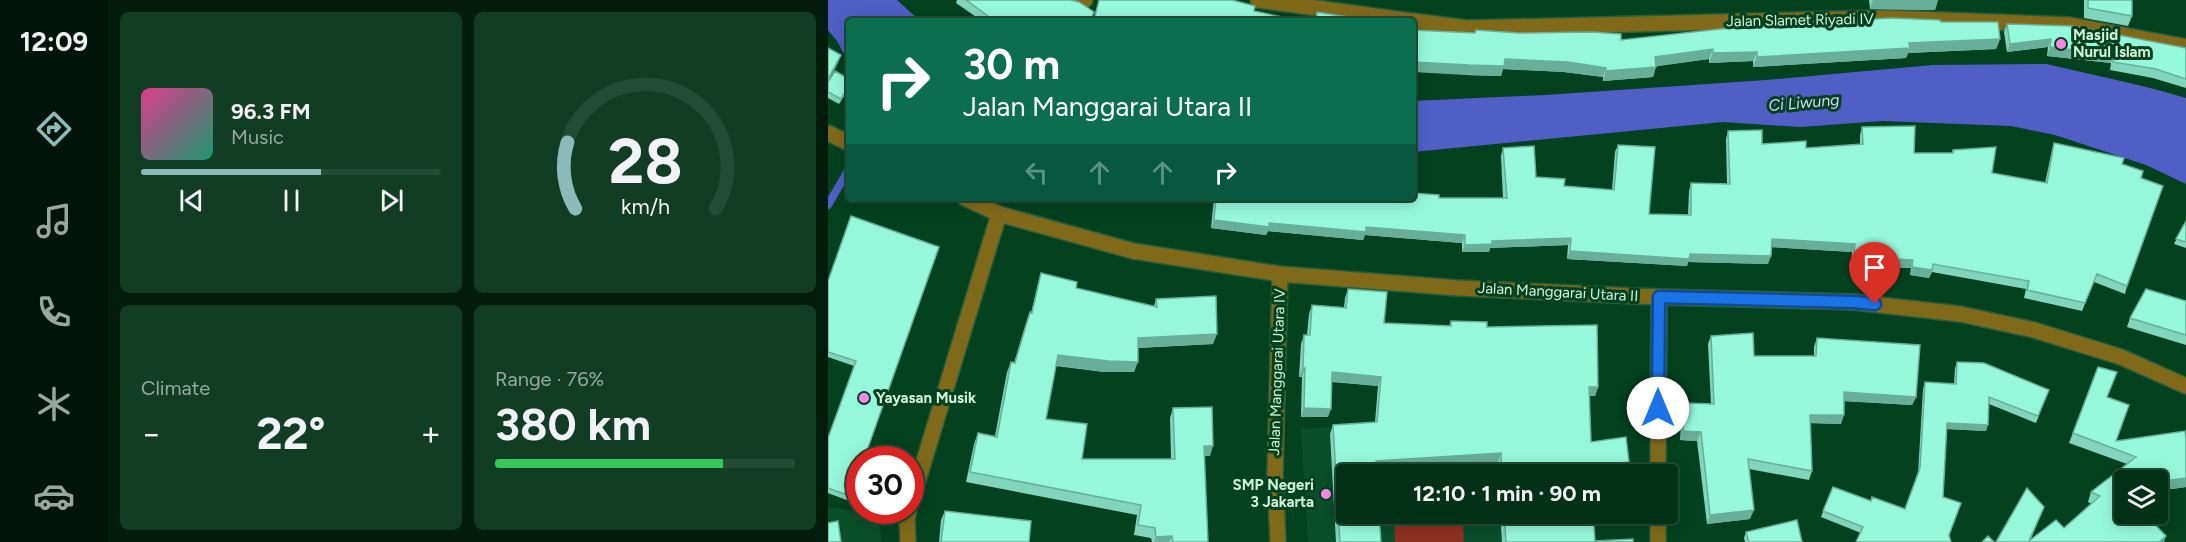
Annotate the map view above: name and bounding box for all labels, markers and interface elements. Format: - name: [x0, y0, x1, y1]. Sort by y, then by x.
- street label: Jalan Slamet Riyadi IV: [1726, 10, 1875, 30]
- text: 12:09: [20, 25, 88, 58]
- place label: Masjid Nurul Islam: [2073, 26, 2151, 61]
- marker: Masjid Nurul Islam: [2054, 37, 2068, 51]
- text: 30 m: [963, 39, 1060, 90]
- icon: right: [864, 42, 942, 120]
- text: Jalan Manggarai Utara II: [963, 90, 1252, 123]
- water label: Ci Liwung: [1768, 90, 1840, 115]
- text: 96.3 FM: [231, 98, 311, 125]
- icon: directions: [33, 108, 75, 150]
- text: Music: [231, 125, 284, 149]
- text: 28: [608, 125, 682, 200]
- icon: left: [1020, 156, 1053, 189]
- icon: ahead: [1083, 156, 1116, 189]
- icon: ahead: [1146, 156, 1179, 189]
- icon: right: [1209, 156, 1242, 189]
- icon: previous: [175, 184, 208, 217]
- icon: pause: [275, 184, 308, 217]
- icon: next: [375, 184, 408, 217]
- text: km/h: [621, 195, 669, 220]
- icon: music: [33, 200, 75, 242]
- pin: [1849, 242, 1900, 304]
- icon: arrive: [1858, 251, 1891, 284]
- street label: Jalan Manggarai Utara II: [1477, 279, 1639, 305]
- street label: Jalan Manggarai Utara IV: [1265, 288, 1289, 456]
- icon: phone: [33, 291, 75, 333]
- text: Range · 76%: [495, 367, 604, 391]
- text: Climate: [141, 376, 210, 400]
- position arrow: [1626, 376, 1690, 440]
- icon: climate: [33, 383, 75, 425]
- place label: Yayasan Musik: [876, 389, 976, 407]
- marker: Yayasan Musik: [857, 391, 871, 405]
- text: 380 km: [495, 397, 651, 451]
- text: 22°: [256, 406, 326, 460]
- text: −: [141, 414, 162, 453]
- text: +: [420, 414, 441, 453]
- speed limit sign: 30: [846, 446, 924, 524]
- map controls: [2114, 470, 2168, 524]
- button: layers: [2114, 470, 2168, 524]
- icon: car: [33, 475, 75, 517]
- place label: SMP Negeri 3 Jakarta: [1233, 476, 1314, 511]
- text: 12:10 · 1 min · 90 m: [1413, 480, 1601, 507]
- marker: SMP Negeri 3 Jakarta: [1319, 487, 1333, 501]

